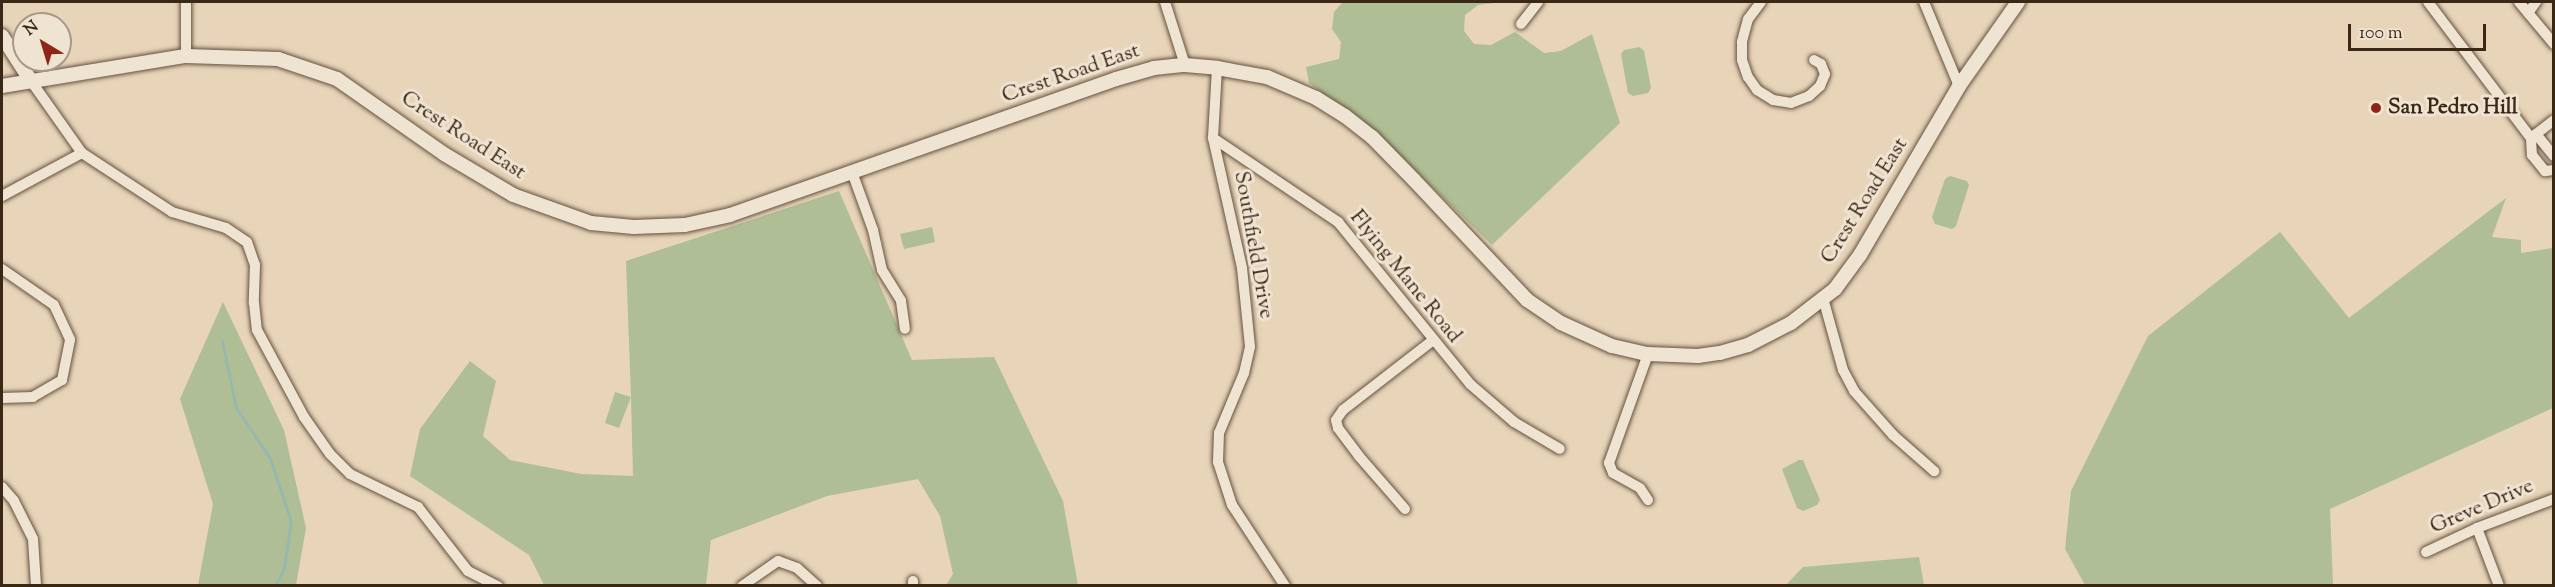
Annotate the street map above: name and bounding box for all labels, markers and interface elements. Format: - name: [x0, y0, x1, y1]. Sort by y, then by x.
- north arrow: [12, 12, 72, 72]
- scale bar: [2351, 12, 2489, 50]
- text: N: [20, 16, 44, 42]
- text: 100 m: [2359, 21, 2403, 47]
- street label: Crest Road East: [999, 39, 1143, 109]
- street label: Crest Road East: [396, 86, 530, 186]
- place label: San Pedro Hill: [2388, 95, 2518, 121]
- marker: San Pedro Hill: [2369, 101, 2383, 115]
- street label: Crest Road East: [1816, 133, 1914, 269]
- street label: Southfield Drive: [1228, 169, 1278, 321]
- street label: Flying Mane Road: [1344, 206, 1466, 348]
- street label: Greve Drive: [2427, 474, 2537, 540]

